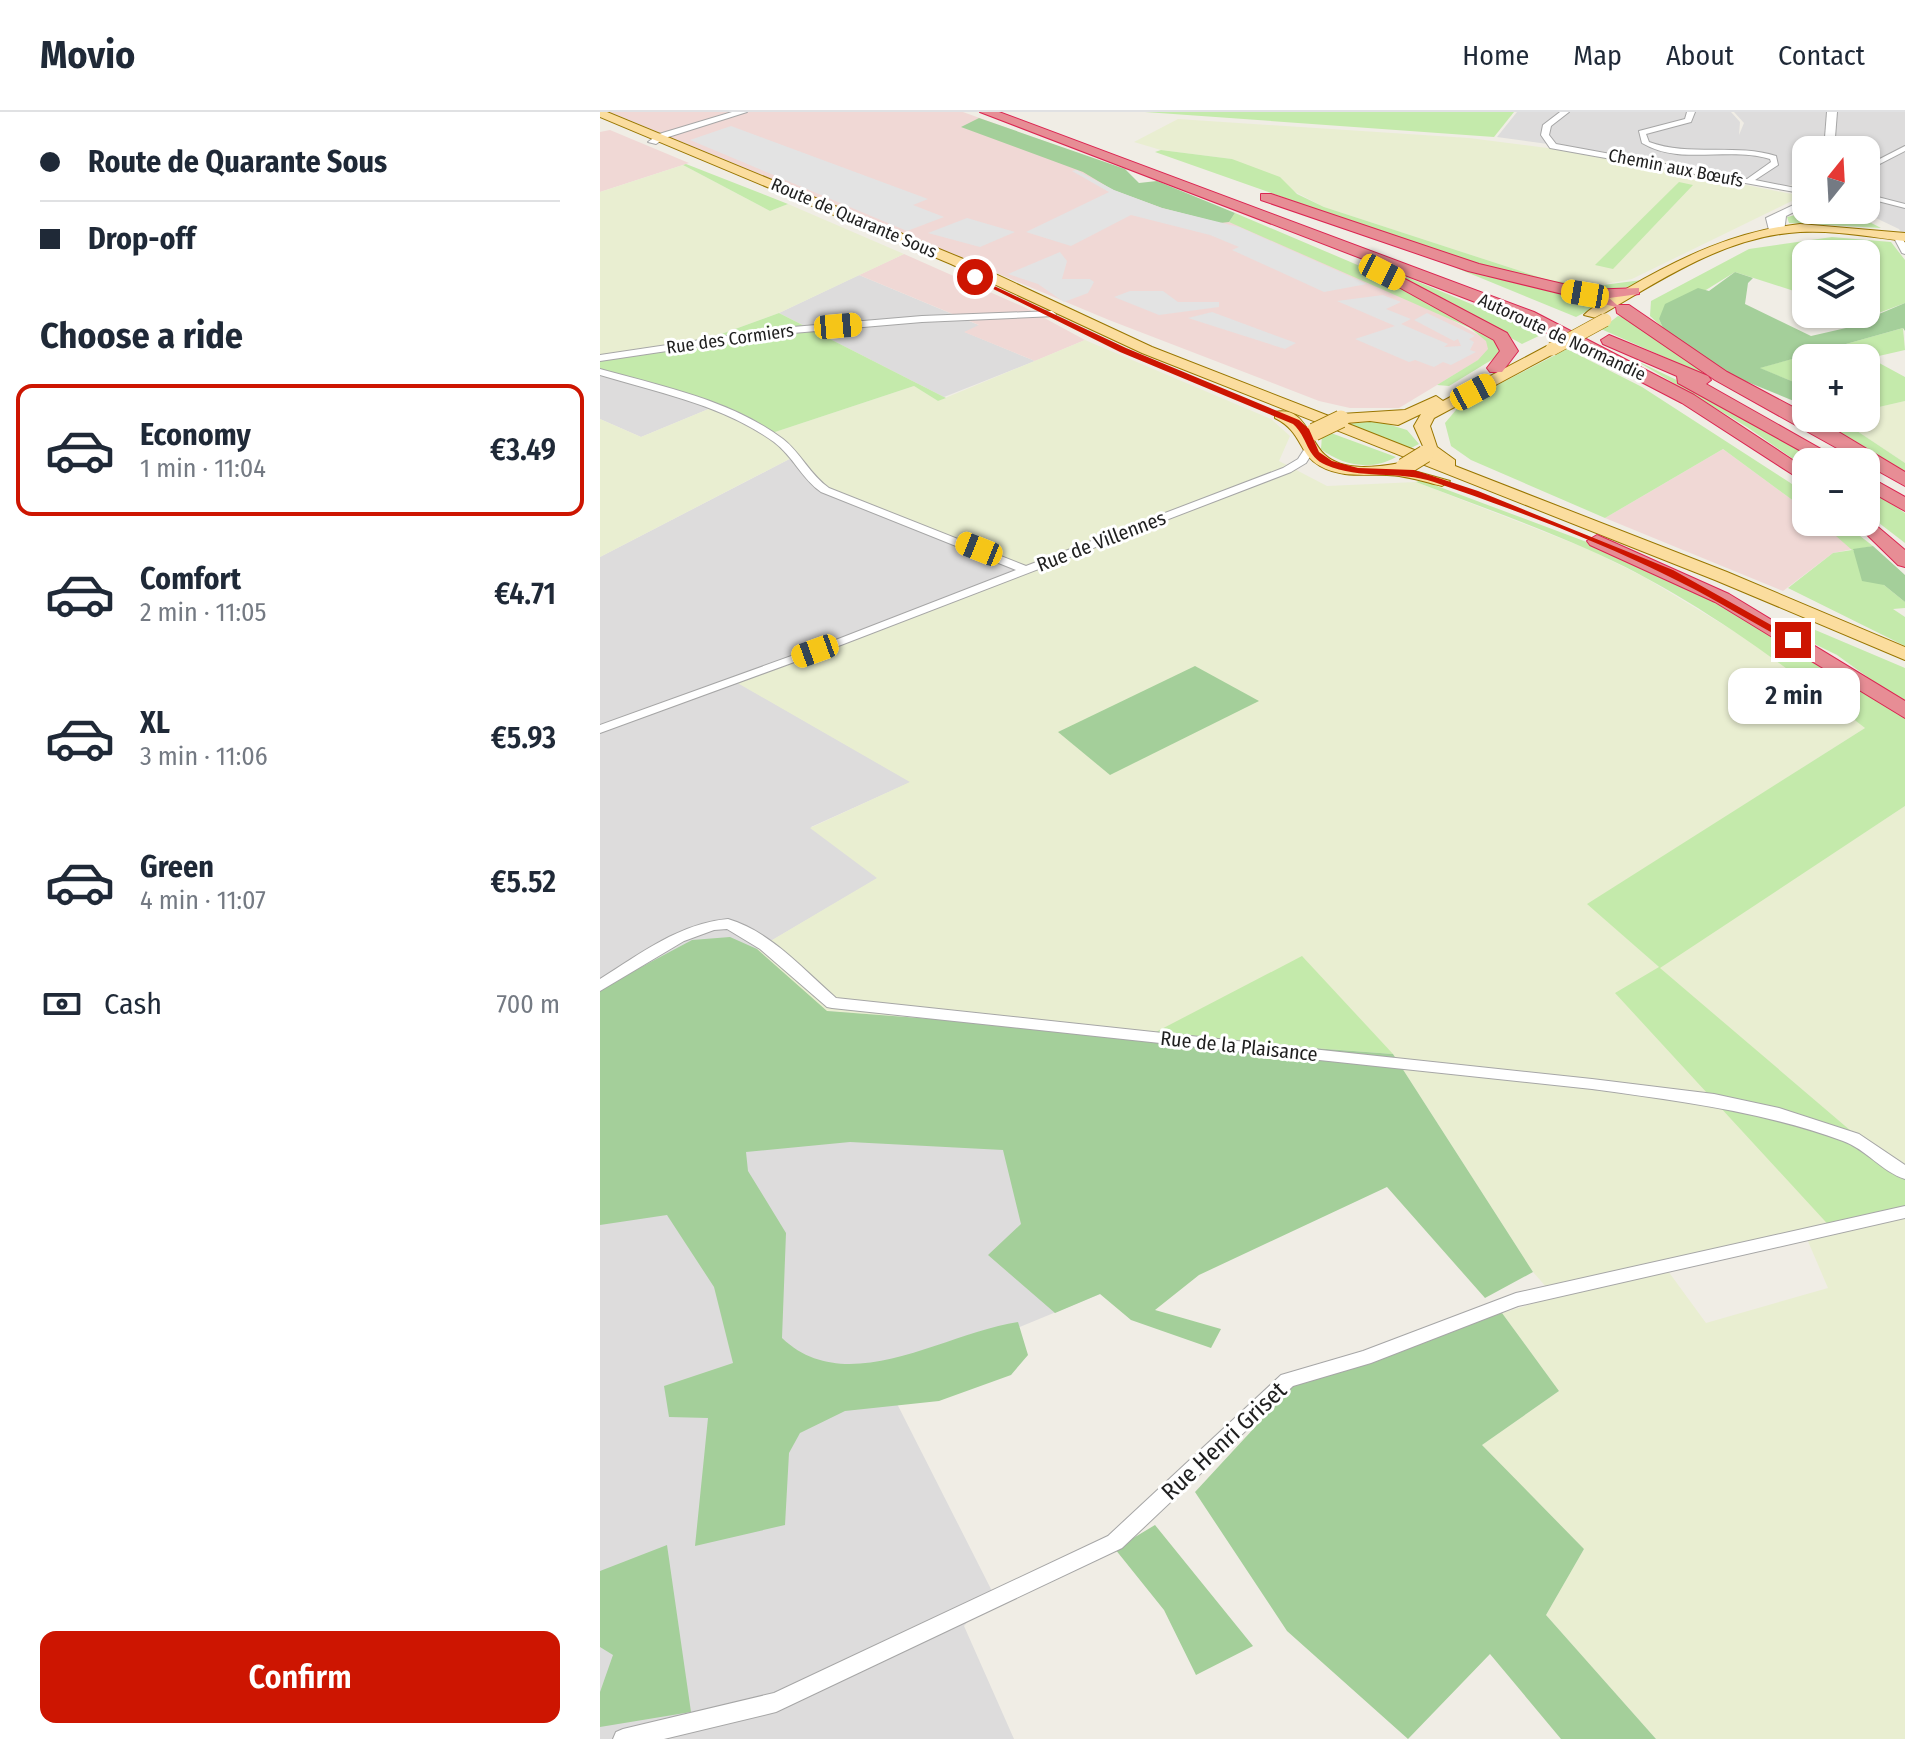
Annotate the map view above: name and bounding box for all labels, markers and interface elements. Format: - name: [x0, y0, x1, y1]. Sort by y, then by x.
- text: Movio: [40, 32, 135, 78]
- text: Home: [1462, 39, 1529, 72]
- text: Map: [1573, 39, 1622, 72]
- text: About: [1666, 39, 1734, 72]
- text: Contact: [1778, 39, 1865, 72]
- north arrow: [1792, 136, 1880, 224]
- map controls: [1792, 136, 1880, 536]
- text: Route de Quarante Sous: [88, 144, 387, 180]
- street label: Chemin aux Bœufs: [1607, 144, 1746, 192]
- street label: Route de Quarante Sous: [768, 173, 940, 263]
- text: Drop-off: [88, 221, 195, 257]
- button: layers: [1792, 240, 1880, 328]
- car: [1355, 250, 1409, 294]
- route start: [957, 259, 993, 295]
- car: [1559, 278, 1611, 310]
- street label: Autoroute de Normandie: [1475, 289, 1649, 385]
- car: [813, 312, 863, 340]
- text: Choose a ride: [40, 314, 243, 358]
- street label: Rue des Cormiers: [665, 319, 795, 359]
- button: +: [1792, 344, 1880, 432]
- car: [1446, 370, 1500, 414]
- icon: car: [44, 414, 116, 486]
- text: Economy: [140, 417, 251, 453]
- text: €3.49: [490, 432, 556, 468]
- button: −: [1792, 448, 1880, 536]
- text: 1 min · 11:04: [140, 453, 266, 484]
- street label: Rue de Villennes: [1033, 505, 1169, 577]
- car: [952, 529, 1006, 569]
- icon: car: [44, 558, 116, 630]
- text: Comfort: [140, 561, 241, 597]
- text: €4.71: [494, 576, 556, 612]
- text: 2 min · 11:05: [140, 597, 266, 628]
- route end: [1775, 622, 1811, 658]
- car: [788, 632, 842, 670]
- callout: 2 min: [1727, 668, 1859, 724]
- text: 2 min: [1765, 680, 1823, 711]
- icon: car: [44, 702, 116, 774]
- text: XL: [140, 705, 170, 741]
- text: €5.93: [491, 720, 556, 756]
- text: 3 min · 11:06: [140, 741, 268, 772]
- icon: car: [44, 846, 116, 918]
- text: Green: [140, 849, 214, 885]
- text: €5.52: [491, 864, 556, 900]
- text: 4 min · 11:07: [140, 885, 266, 916]
- icon: cash: [40, 982, 84, 1026]
- text: Cash: [104, 986, 162, 1022]
- text: 700 m: [497, 989, 560, 1020]
- street label: Rue de la Plaisance: [1159, 1026, 1319, 1066]
- street label: Rue Henri Griset: [1156, 1376, 1292, 1506]
- button: Confirm: [40, 1631, 560, 1723]

